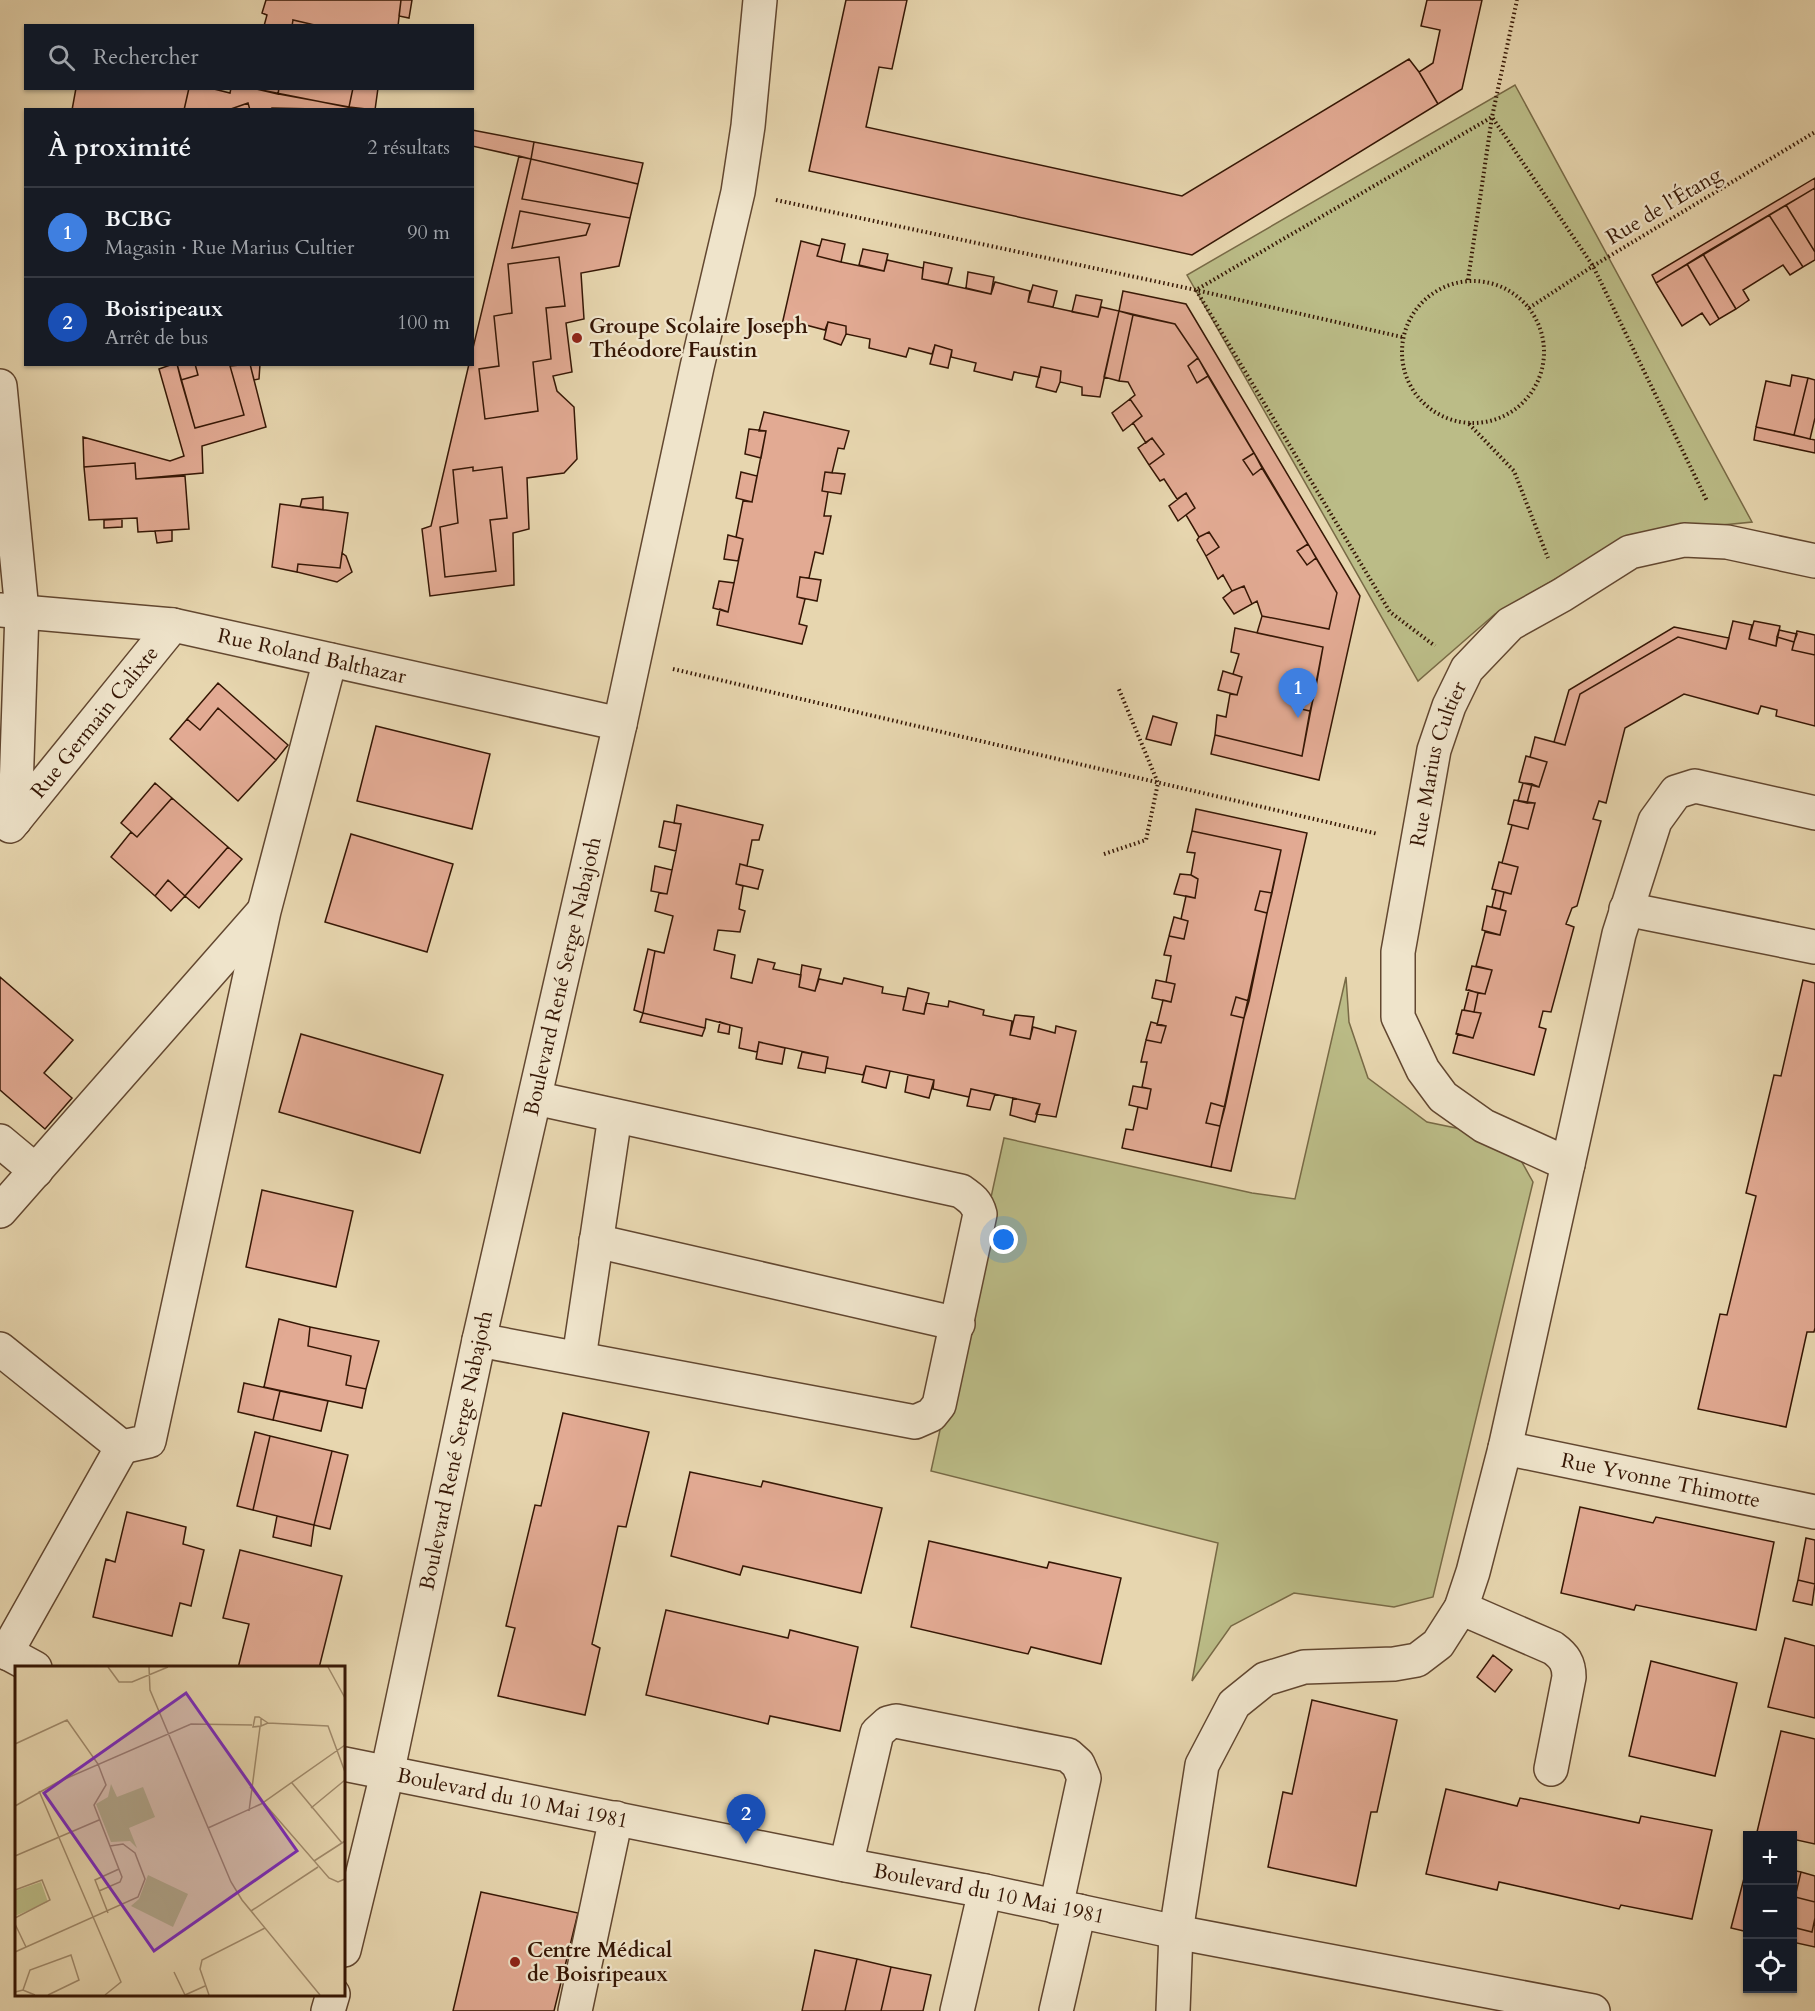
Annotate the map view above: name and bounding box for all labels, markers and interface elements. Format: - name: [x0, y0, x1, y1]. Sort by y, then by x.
- search box: [24, 24, 474, 90]
- icon: search: [45, 41, 78, 74]
- text: Rechercher: [93, 42, 198, 72]
- text: À proximité: [48, 130, 191, 165]
- text: 2 résultats: [367, 134, 450, 161]
- street label: Rue de l'Étang: [1601, 160, 1727, 252]
- text: BCBG: [105, 204, 172, 234]
- text: 1: [62, 219, 73, 246]
- text: 90 m: [407, 219, 450, 246]
- text: Magasin · Rue Marius Cultier: [105, 234, 354, 261]
- text: Boisripeaux: [105, 294, 223, 324]
- text: 2: [62, 309, 73, 336]
- text: 100 m: [397, 309, 450, 336]
- place label: Groupe Scolaire Joseph Théodore Faustin: [589, 312, 808, 365]
- text: Arrêt de bus: [105, 324, 208, 351]
- marker: Groupe Scolaire Joseph Théodore Faustin: [570, 331, 584, 345]
- street label: Rue Roland Balthazar: [215, 621, 409, 691]
- street label: Rue Germain Calixte: [24, 640, 165, 804]
- pin: 1: [1278, 668, 1318, 718]
- street label: Rue Marius Cultier: [1403, 676, 1474, 849]
- street label: Boulevard René Serge Nabajoth: [516, 834, 608, 1118]
- your location: [989, 1225, 1018, 1254]
- street label: Boulevard René Serge Nabajoth: [412, 1307, 500, 1593]
- street label: Rue Yvonne Thimotte: [1558, 1445, 1763, 1515]
- inset map: [15, 1666, 345, 1996]
- street label: Boulevard du 10 Mai 1981: [394, 1761, 631, 1835]
- pin: 2: [726, 1794, 766, 1844]
- map controls: [1743, 1831, 1797, 1993]
- button: +: [1743, 1831, 1797, 1885]
- street label: Boulevard du 10 Mai 1981: [871, 1856, 1107, 1931]
- button: −: [1743, 1885, 1797, 1939]
- place label: Centre Médical de Boisripeaux: [527, 1936, 672, 1989]
- button: locate: [1743, 1939, 1797, 1993]
- marker: Centre Médical de Boisripeaux: [508, 1955, 522, 1969]

